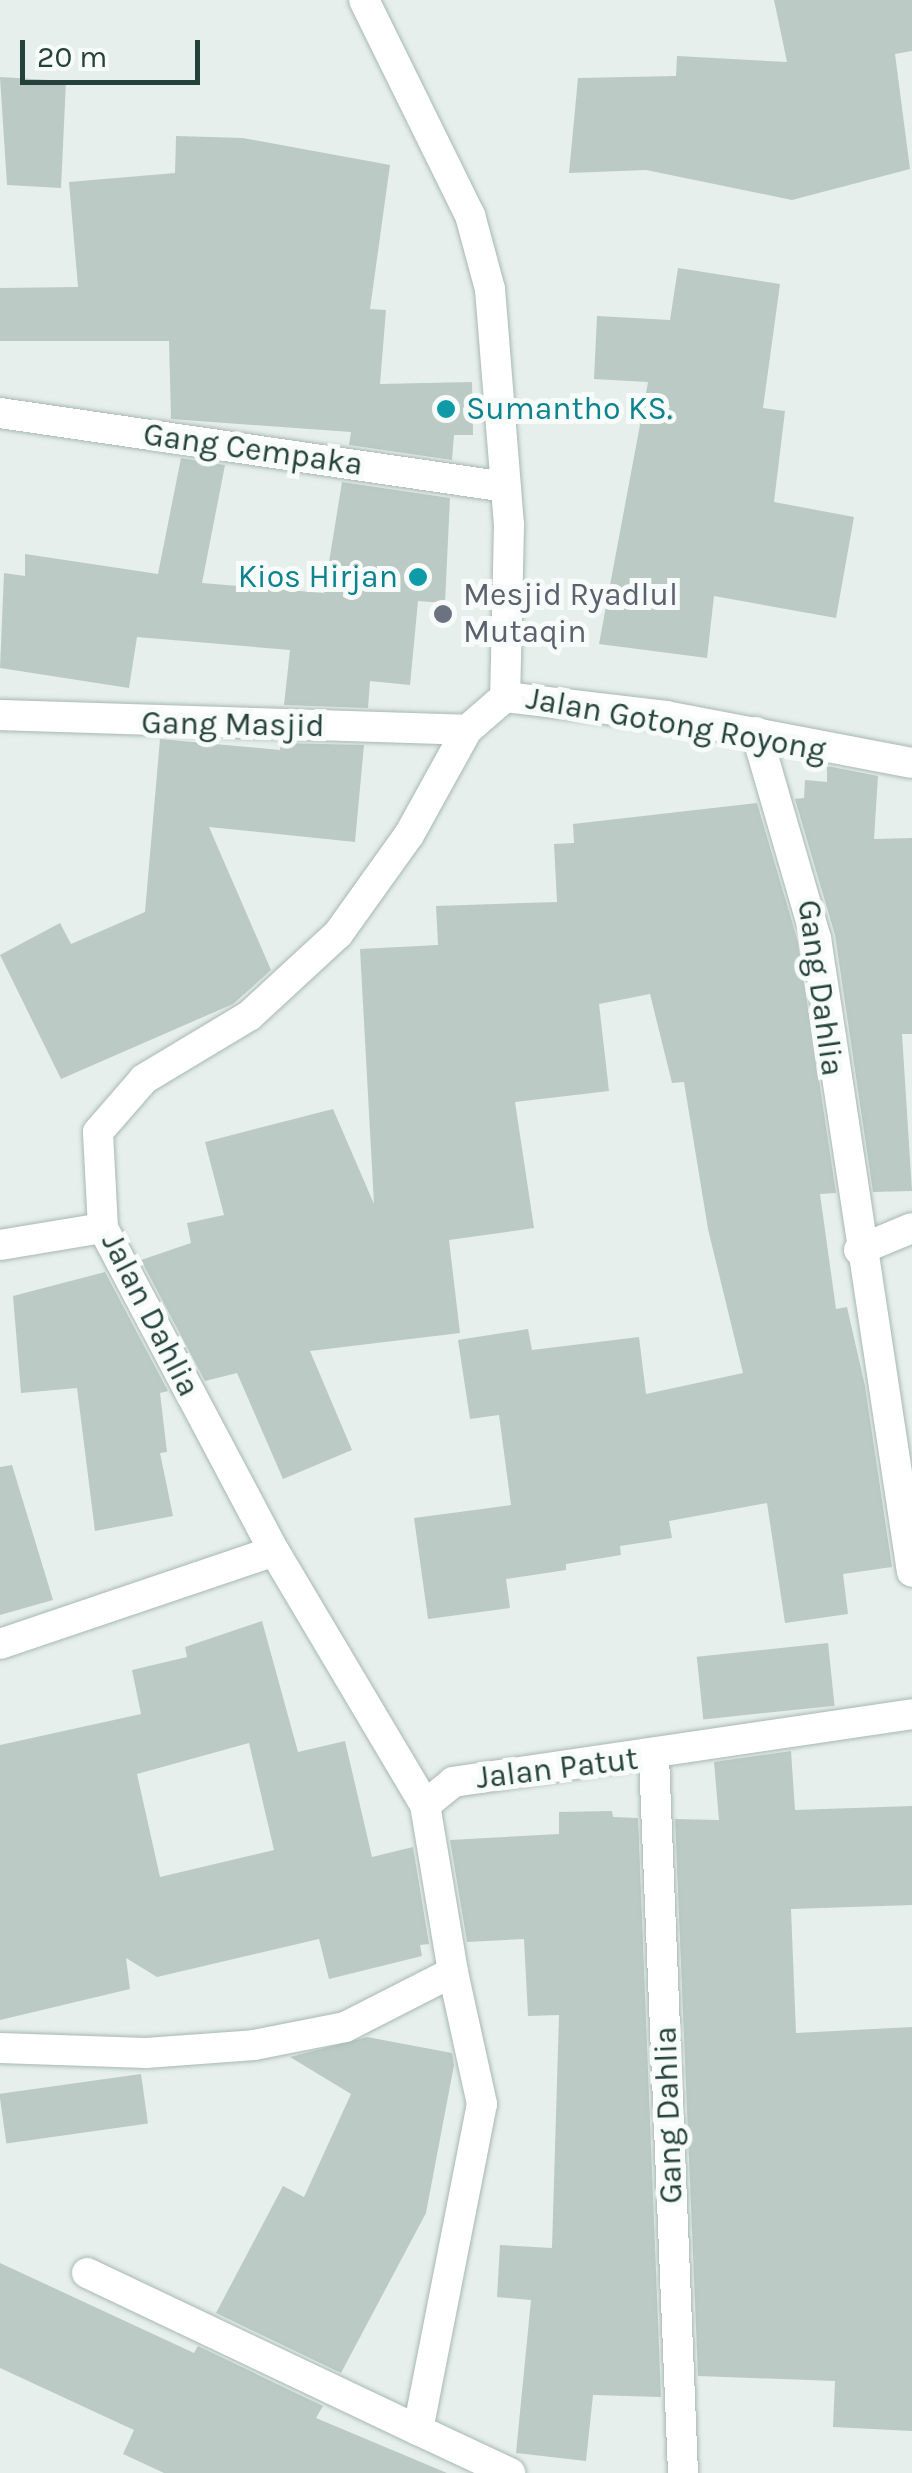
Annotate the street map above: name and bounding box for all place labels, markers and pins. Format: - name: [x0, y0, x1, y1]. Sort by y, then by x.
- place label: Sumantho KS.: [466, 390, 673, 428]
- marker: Sumantho KS.: [435, 398, 457, 420]
- place label: Kios Hirjan: [238, 558, 398, 596]
- marker: Kios Hirjan: [407, 566, 429, 588]
- place label: Mesjid Ryadlul Mutaqin: [463, 577, 678, 652]
- marker: Mesjid Ryadlul Mutaqin: [432, 603, 454, 625]

